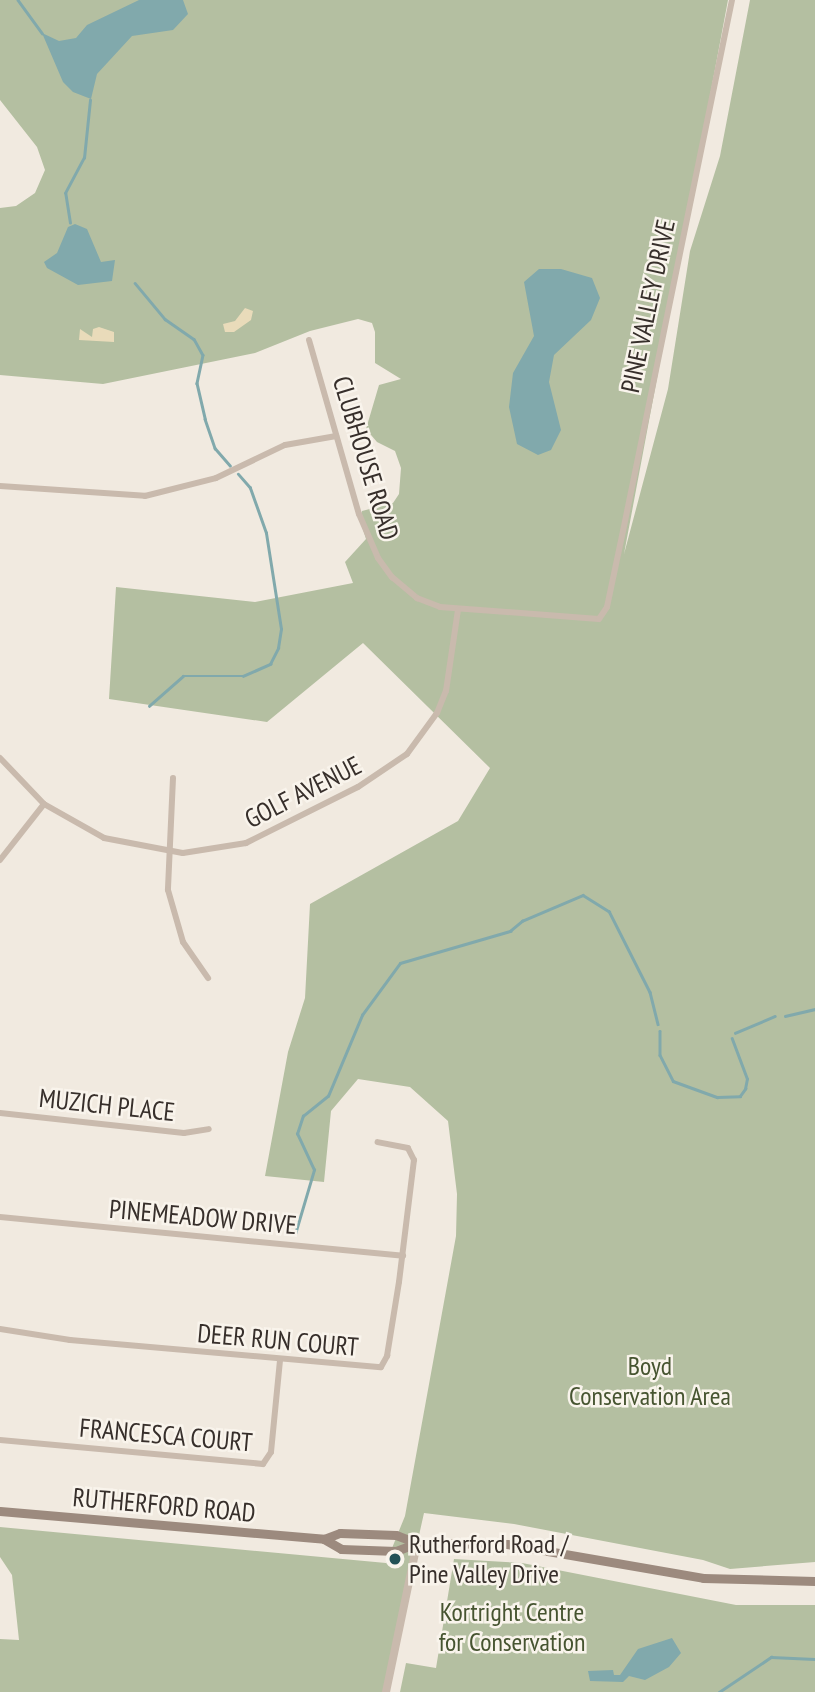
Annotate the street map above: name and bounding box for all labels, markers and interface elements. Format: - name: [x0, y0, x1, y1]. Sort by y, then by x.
- street label: PINE VALLEY DRIVE: [614, 216, 682, 396]
- street label: CLUBHOUSE ROAD: [326, 372, 406, 544]
- street label: GOLF AVENUE: [239, 749, 367, 835]
- street label: MUZICH PLACE: [38, 1082, 176, 1128]
- street label: PINEMEADOW DRIVE: [108, 1193, 298, 1241]
- street label: DEER RUN COURT: [196, 1317, 360, 1363]
- park label: Boyd Conservation Area: [569, 1350, 731, 1412]
- street label: FRANCESCA COURT: [78, 1412, 254, 1458]
- street label: RUTHERFORD ROAD: [71, 1481, 257, 1529]
- place label: Rutherford Road / Pine Valley Drive: [409, 1528, 568, 1590]
- marker: Rutherford Road / Pine Valley Drive: [387, 1551, 403, 1567]
- park label: Kortright Centre for Conservation: [439, 1596, 585, 1658]

